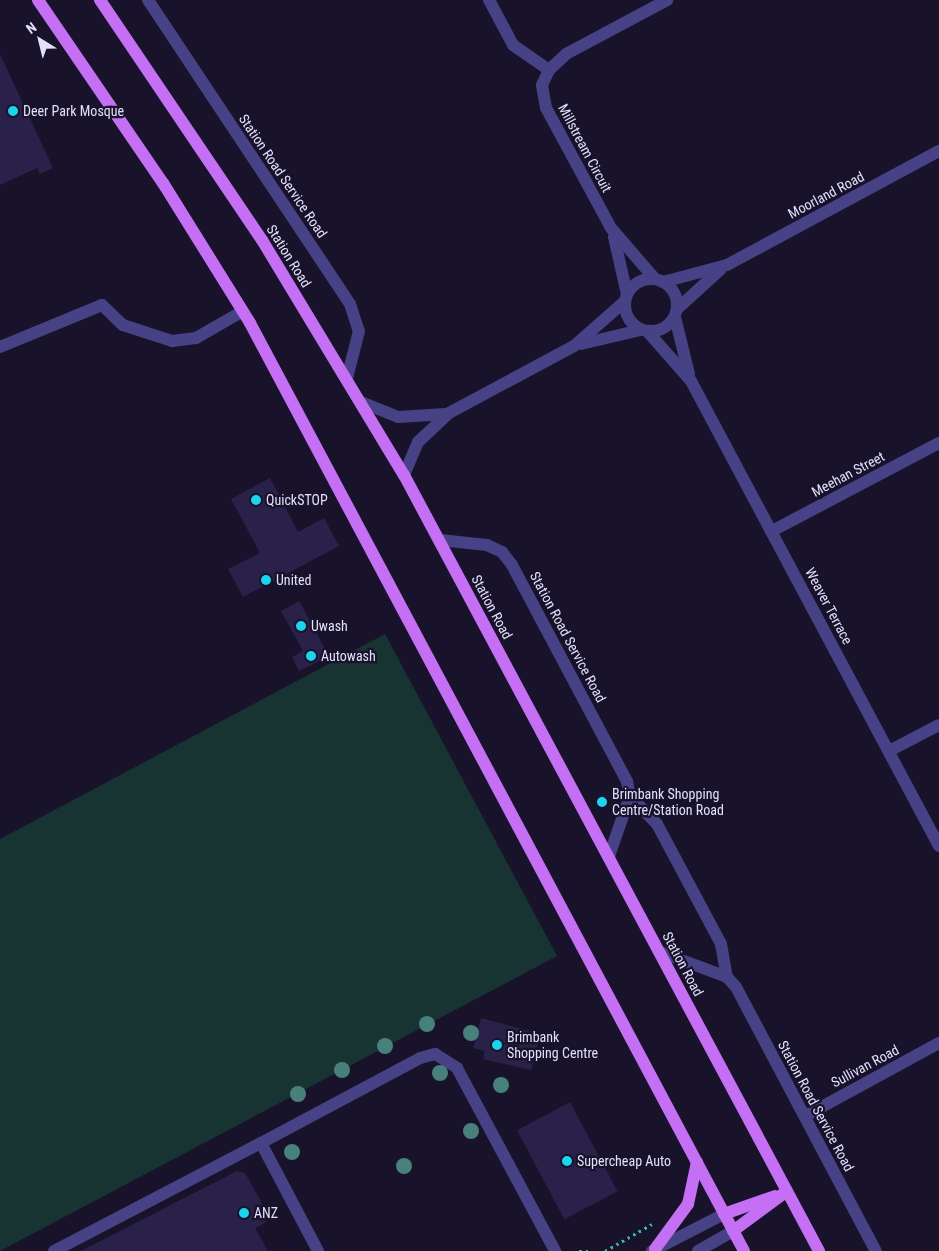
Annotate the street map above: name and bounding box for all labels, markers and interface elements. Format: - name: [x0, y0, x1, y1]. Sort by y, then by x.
- north arrow: [15, 15, 65, 65]
- text: N: [23, 19, 39, 37]
- street label: Millstream Circuit: [555, 101, 615, 195]
- place label: Deer Park Mosque: [23, 103, 124, 119]
- marker: Deer Park Mosque: [7, 105, 19, 117]
- street label: Station Road Service Road: [235, 111, 331, 241]
- street label: Moorland Road: [785, 168, 867, 222]
- street label: Station Road: [263, 222, 315, 290]
- street label: Meehan Street: [809, 448, 887, 500]
- place label: QuickSTOP: [266, 492, 328, 508]
- marker: QuickSTOP: [250, 494, 262, 506]
- street label: Weaver Terrace: [802, 565, 856, 647]
- street label: Station Road Service Road: [526, 569, 610, 705]
- place label: United: [276, 572, 312, 588]
- street label: Station Road: [468, 572, 516, 642]
- marker: United: [260, 574, 272, 586]
- place label: Uwash: [311, 618, 348, 634]
- marker: Uwash: [295, 620, 307, 632]
- place label: Autowash: [321, 648, 376, 664]
- marker: Autowash: [305, 650, 317, 662]
- place label: Brimbank Shopping Centre/Station Road: [612, 786, 724, 819]
- marker: Brimbank Shopping Centre/Station Road: [596, 796, 608, 808]
- street label: Station Road: [659, 929, 707, 999]
- place label: Brimbank Shopping Centre: [507, 1029, 598, 1062]
- street label: Station Road Service Road: [774, 1038, 858, 1174]
- marker: Brimbank Shopping Centre: [491, 1039, 503, 1051]
- street label: Sullivan Road: [828, 1041, 902, 1091]
- place label: Supercheap Auto: [577, 1153, 671, 1169]
- marker: Supercheap Auto: [561, 1155, 573, 1167]
- place label: ANZ: [254, 1205, 278, 1221]
- marker: ANZ: [238, 1207, 250, 1219]

